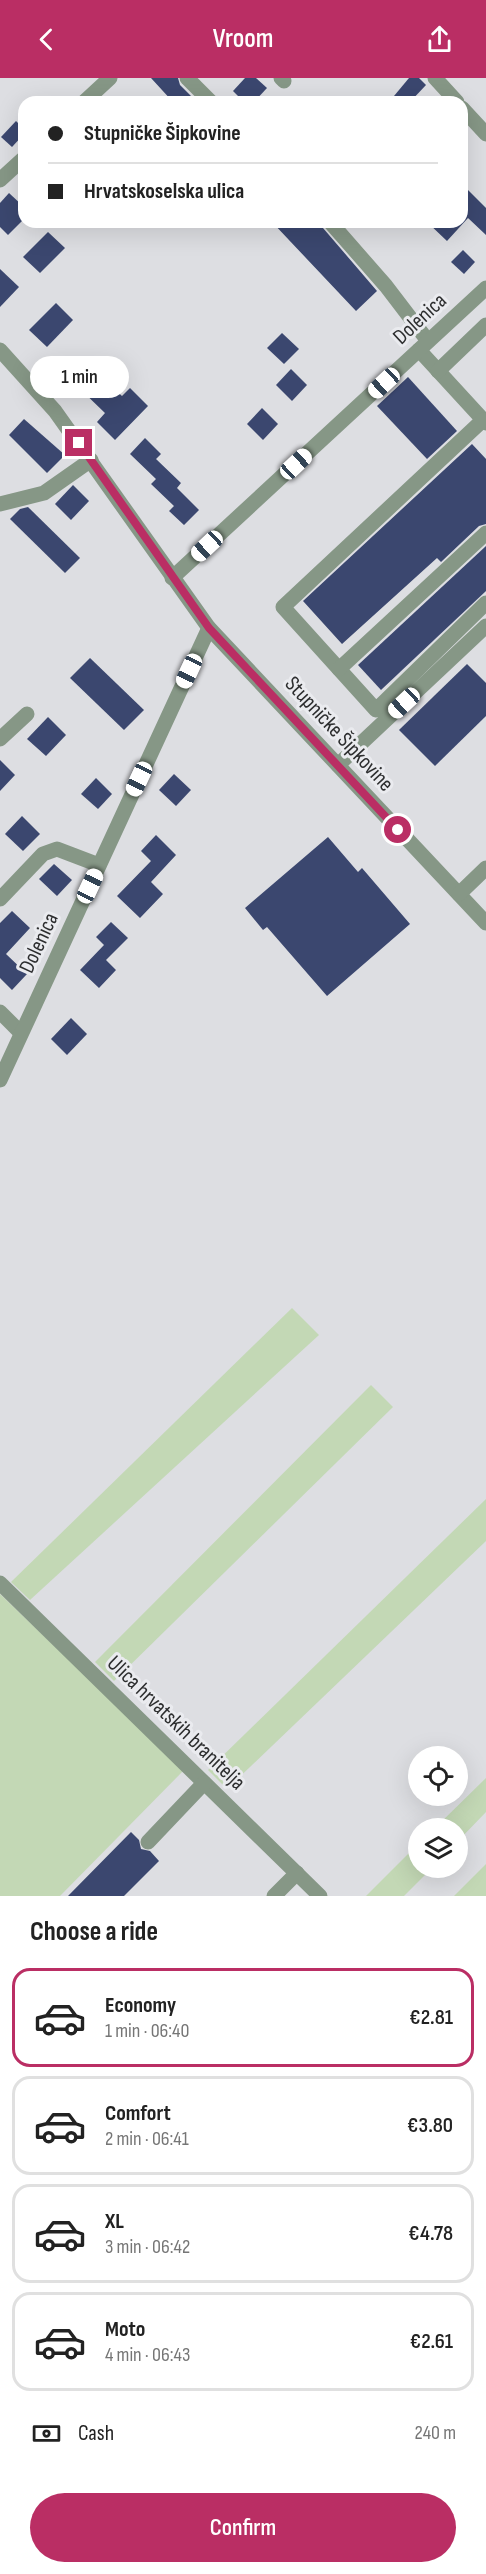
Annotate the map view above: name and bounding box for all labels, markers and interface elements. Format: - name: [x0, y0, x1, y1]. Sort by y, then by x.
- icon: back: [30, 23, 63, 56]
- text: Vroom: [213, 23, 273, 55]
- icon: share: [423, 23, 456, 56]
- text: Stupničke Šipkovine: [84, 120, 241, 147]
- text: Hrvatskoselska ulica: [84, 178, 244, 205]
- street label: Dolenica: [388, 288, 452, 350]
- callout: 1 min: [29, 356, 128, 398]
- car: [365, 364, 403, 402]
- text: 1 min: [61, 365, 98, 389]
- route end: [65, 429, 92, 456]
- car: [277, 445, 315, 483]
- car: [188, 527, 226, 565]
- car: [173, 651, 205, 691]
- street label: Stupničke Šipkovine: [279, 671, 399, 797]
- car: [385, 684, 423, 722]
- car: [123, 759, 155, 799]
- route start: [384, 816, 411, 843]
- car: [74, 866, 106, 906]
- street label: Dolenica: [13, 909, 65, 977]
- street label: Ulica hrvatskih branitelja: [101, 1650, 251, 1796]
- map controls: [408, 1746, 468, 1878]
- button: locate: [408, 1746, 468, 1806]
- button: layers: [408, 1818, 468, 1878]
- text: Choose a ride: [30, 1916, 158, 1948]
- icon: car: [33, 1991, 87, 2045]
- text: Economy: [105, 1992, 176, 2019]
- text: €2.81: [409, 2004, 453, 2031]
- text: 1 min · 06:40: [105, 2019, 189, 2043]
- icon: car: [33, 2099, 87, 2153]
- text: Comfort: [105, 2100, 171, 2127]
- text: €3.80: [407, 2112, 453, 2139]
- text: 2 min · 06:41: [105, 2127, 189, 2151]
- icon: car: [33, 2207, 87, 2261]
- text: XL: [105, 2208, 124, 2235]
- text: €4.78: [408, 2220, 453, 2247]
- text: 3 min · 06:42: [105, 2235, 190, 2259]
- icon: car: [33, 2315, 87, 2369]
- text: Moto: [105, 2316, 145, 2343]
- text: €2.61: [410, 2328, 453, 2355]
- text: 4 min · 06:43: [105, 2343, 190, 2367]
- icon: cash: [30, 2417, 63, 2450]
- text: Cash: [78, 2420, 114, 2447]
- text: 240 m: [415, 2421, 456, 2445]
- button: Confirm: [30, 2493, 456, 2562]

